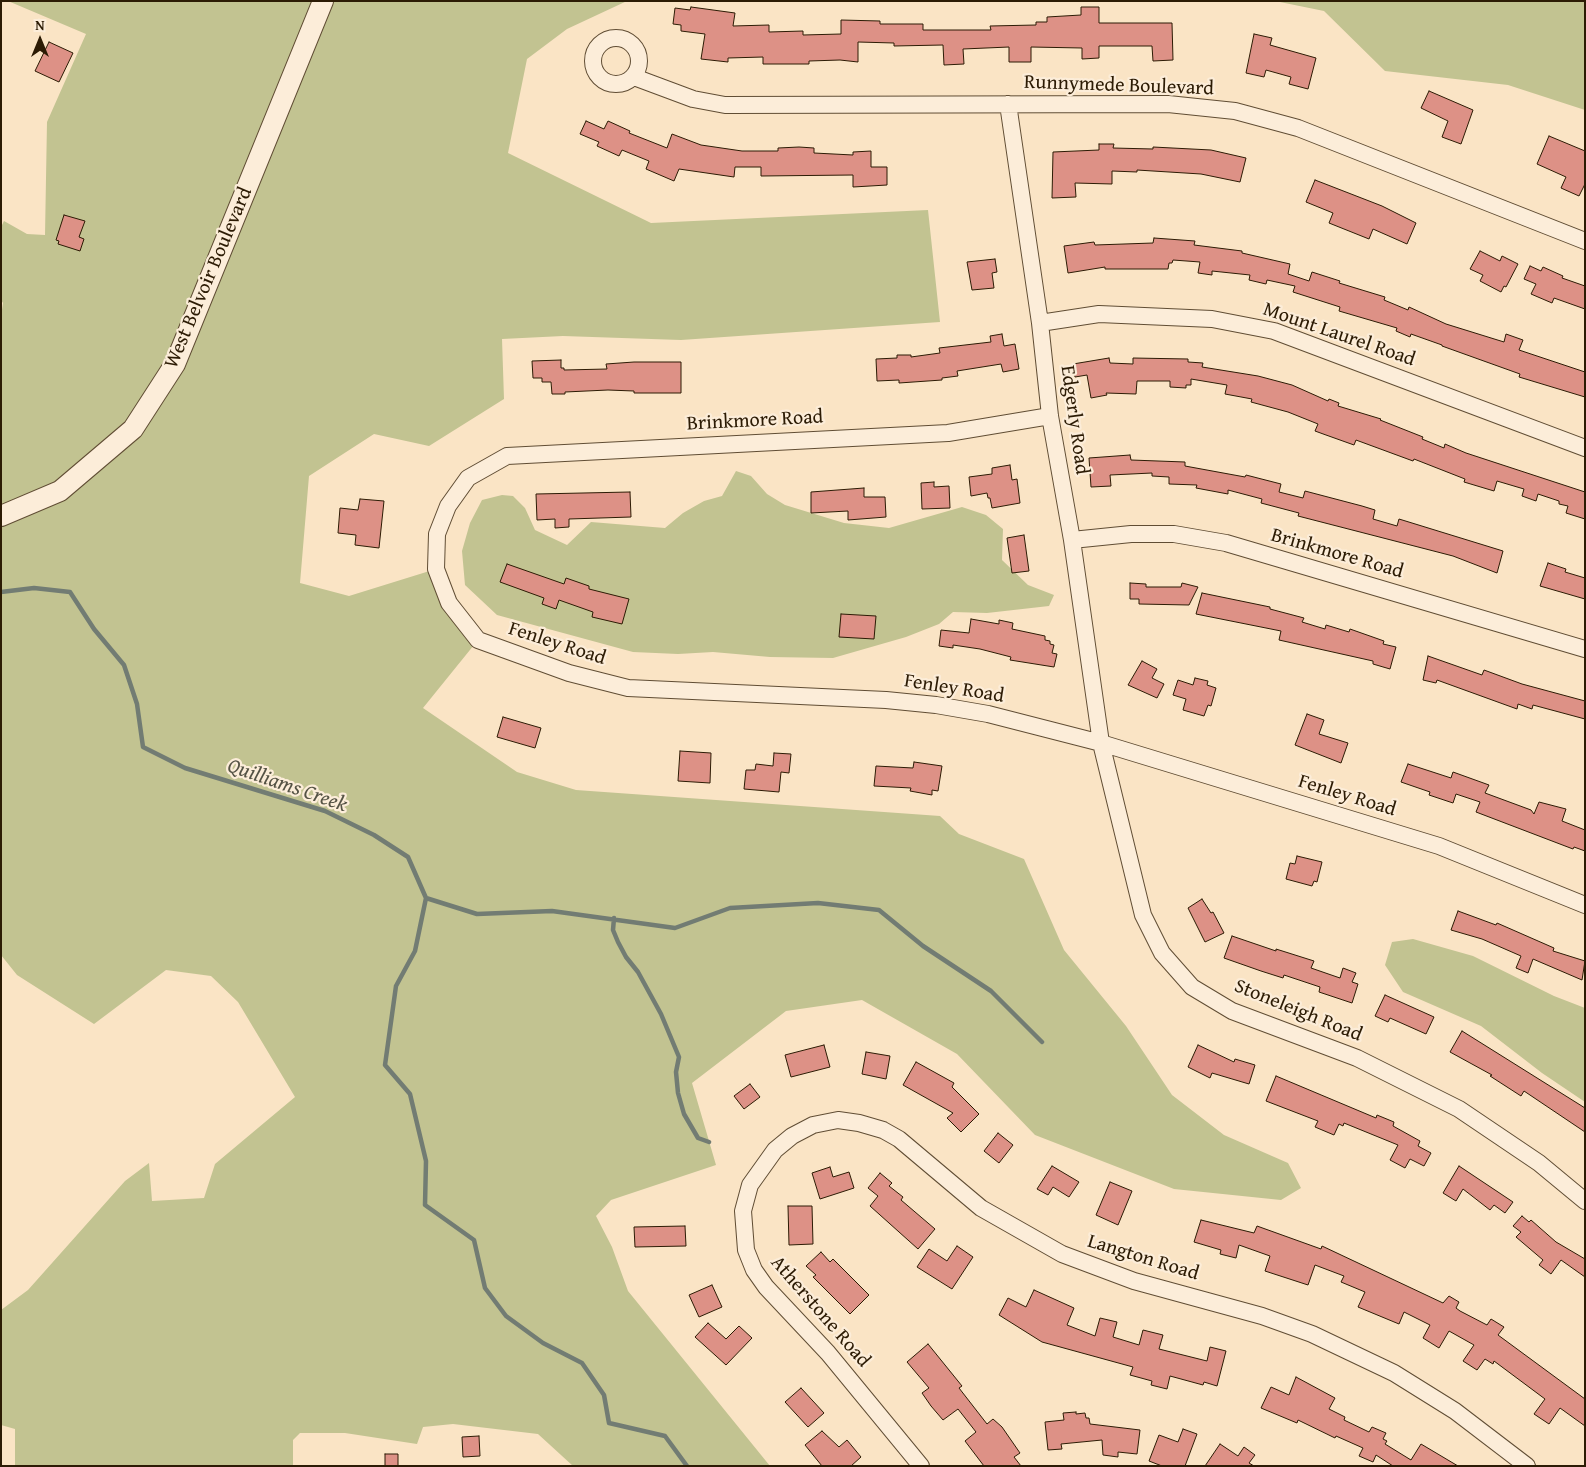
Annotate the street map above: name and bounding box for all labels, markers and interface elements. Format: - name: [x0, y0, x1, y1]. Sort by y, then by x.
- north arrow: [15, 15, 65, 65]
- text: N: [35, 15, 45, 35]
- street label: Runnymede Boulevard: [1024, 71, 1214, 101]
- street label: West Belvoir Boulevard: [160, 184, 258, 372]
- street label: Mount Laurel Road: [1260, 298, 1418, 372]
- street label: Edgerly Road: [1054, 364, 1094, 476]
- street label: Brinkmore Road: [686, 405, 824, 437]
- street label: Brinkmore Road: [1268, 524, 1406, 584]
- street label: Fenley Road: [505, 617, 609, 671]
- street label: Fenley Road: [902, 669, 1006, 709]
- water label: Quilliams Creek: [224, 754, 350, 818]
- street label: Fenley Road: [1295, 770, 1399, 822]
- street label: Stoneleigh Road: [1231, 974, 1365, 1048]
- street label: Langton Road: [1084, 1230, 1202, 1286]
- street label: Atherstone Road: [765, 1251, 875, 1373]

